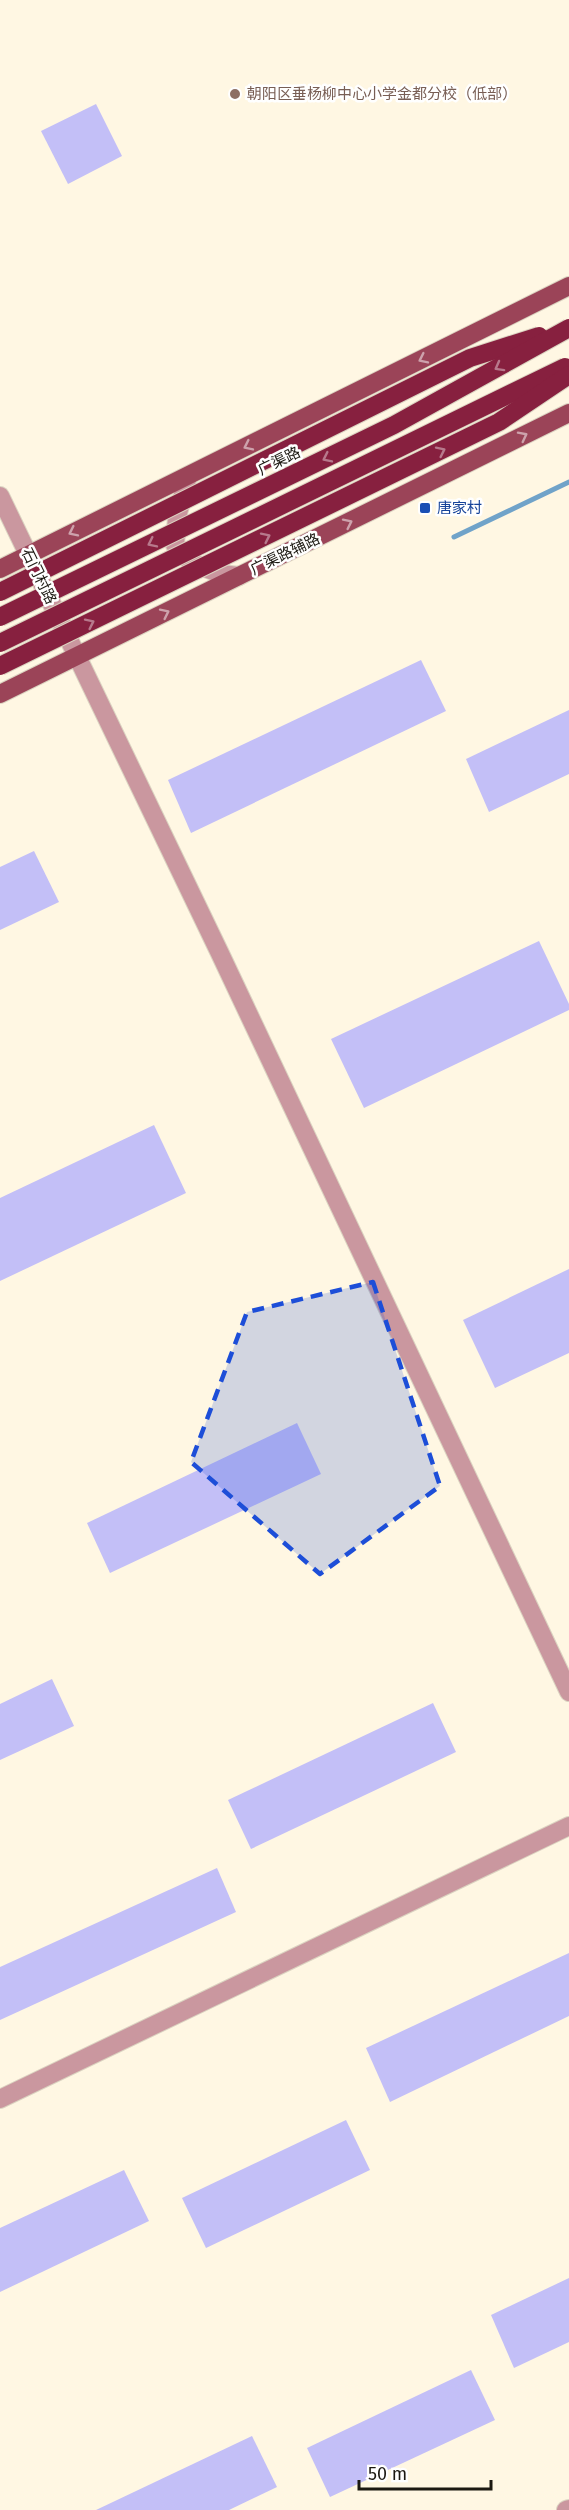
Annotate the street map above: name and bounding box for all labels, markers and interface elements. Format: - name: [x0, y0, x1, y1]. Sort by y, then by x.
- place label: 朝阳区垂杨柳中心小学金都分校（低部）: [247, 85, 517, 103]
- marker: 朝阳区垂杨柳中心小学金都分校（低部）: [228, 87, 242, 101]
- one-way arrow: [418, 352, 429, 363]
- one-way arrow: [495, 360, 506, 371]
- one-way arrow: [516, 432, 527, 444]
- one-way arrow: [243, 438, 254, 450]
- street label: 广渠路: [255, 443, 303, 479]
- one-way arrow: [434, 447, 445, 459]
- one-way arrow: [322, 450, 333, 462]
- place label: 唐家村: [437, 499, 482, 517]
- marker: 唐家村: [418, 501, 432, 515]
- one-way arrow: [342, 519, 353, 531]
- one-way arrow: [69, 525, 80, 537]
- street label: 广渠路辅路: [247, 529, 323, 579]
- one-way arrow: [259, 533, 270, 545]
- one-way arrow: [147, 536, 158, 547]
- street label: 石门村路: [18, 545, 60, 607]
- one-way arrow: [159, 608, 170, 620]
- one-way arrow: [84, 618, 95, 630]
- scale bar: [359, 2453, 491, 2491]
- text: 50 m: [368, 2463, 407, 2485]

